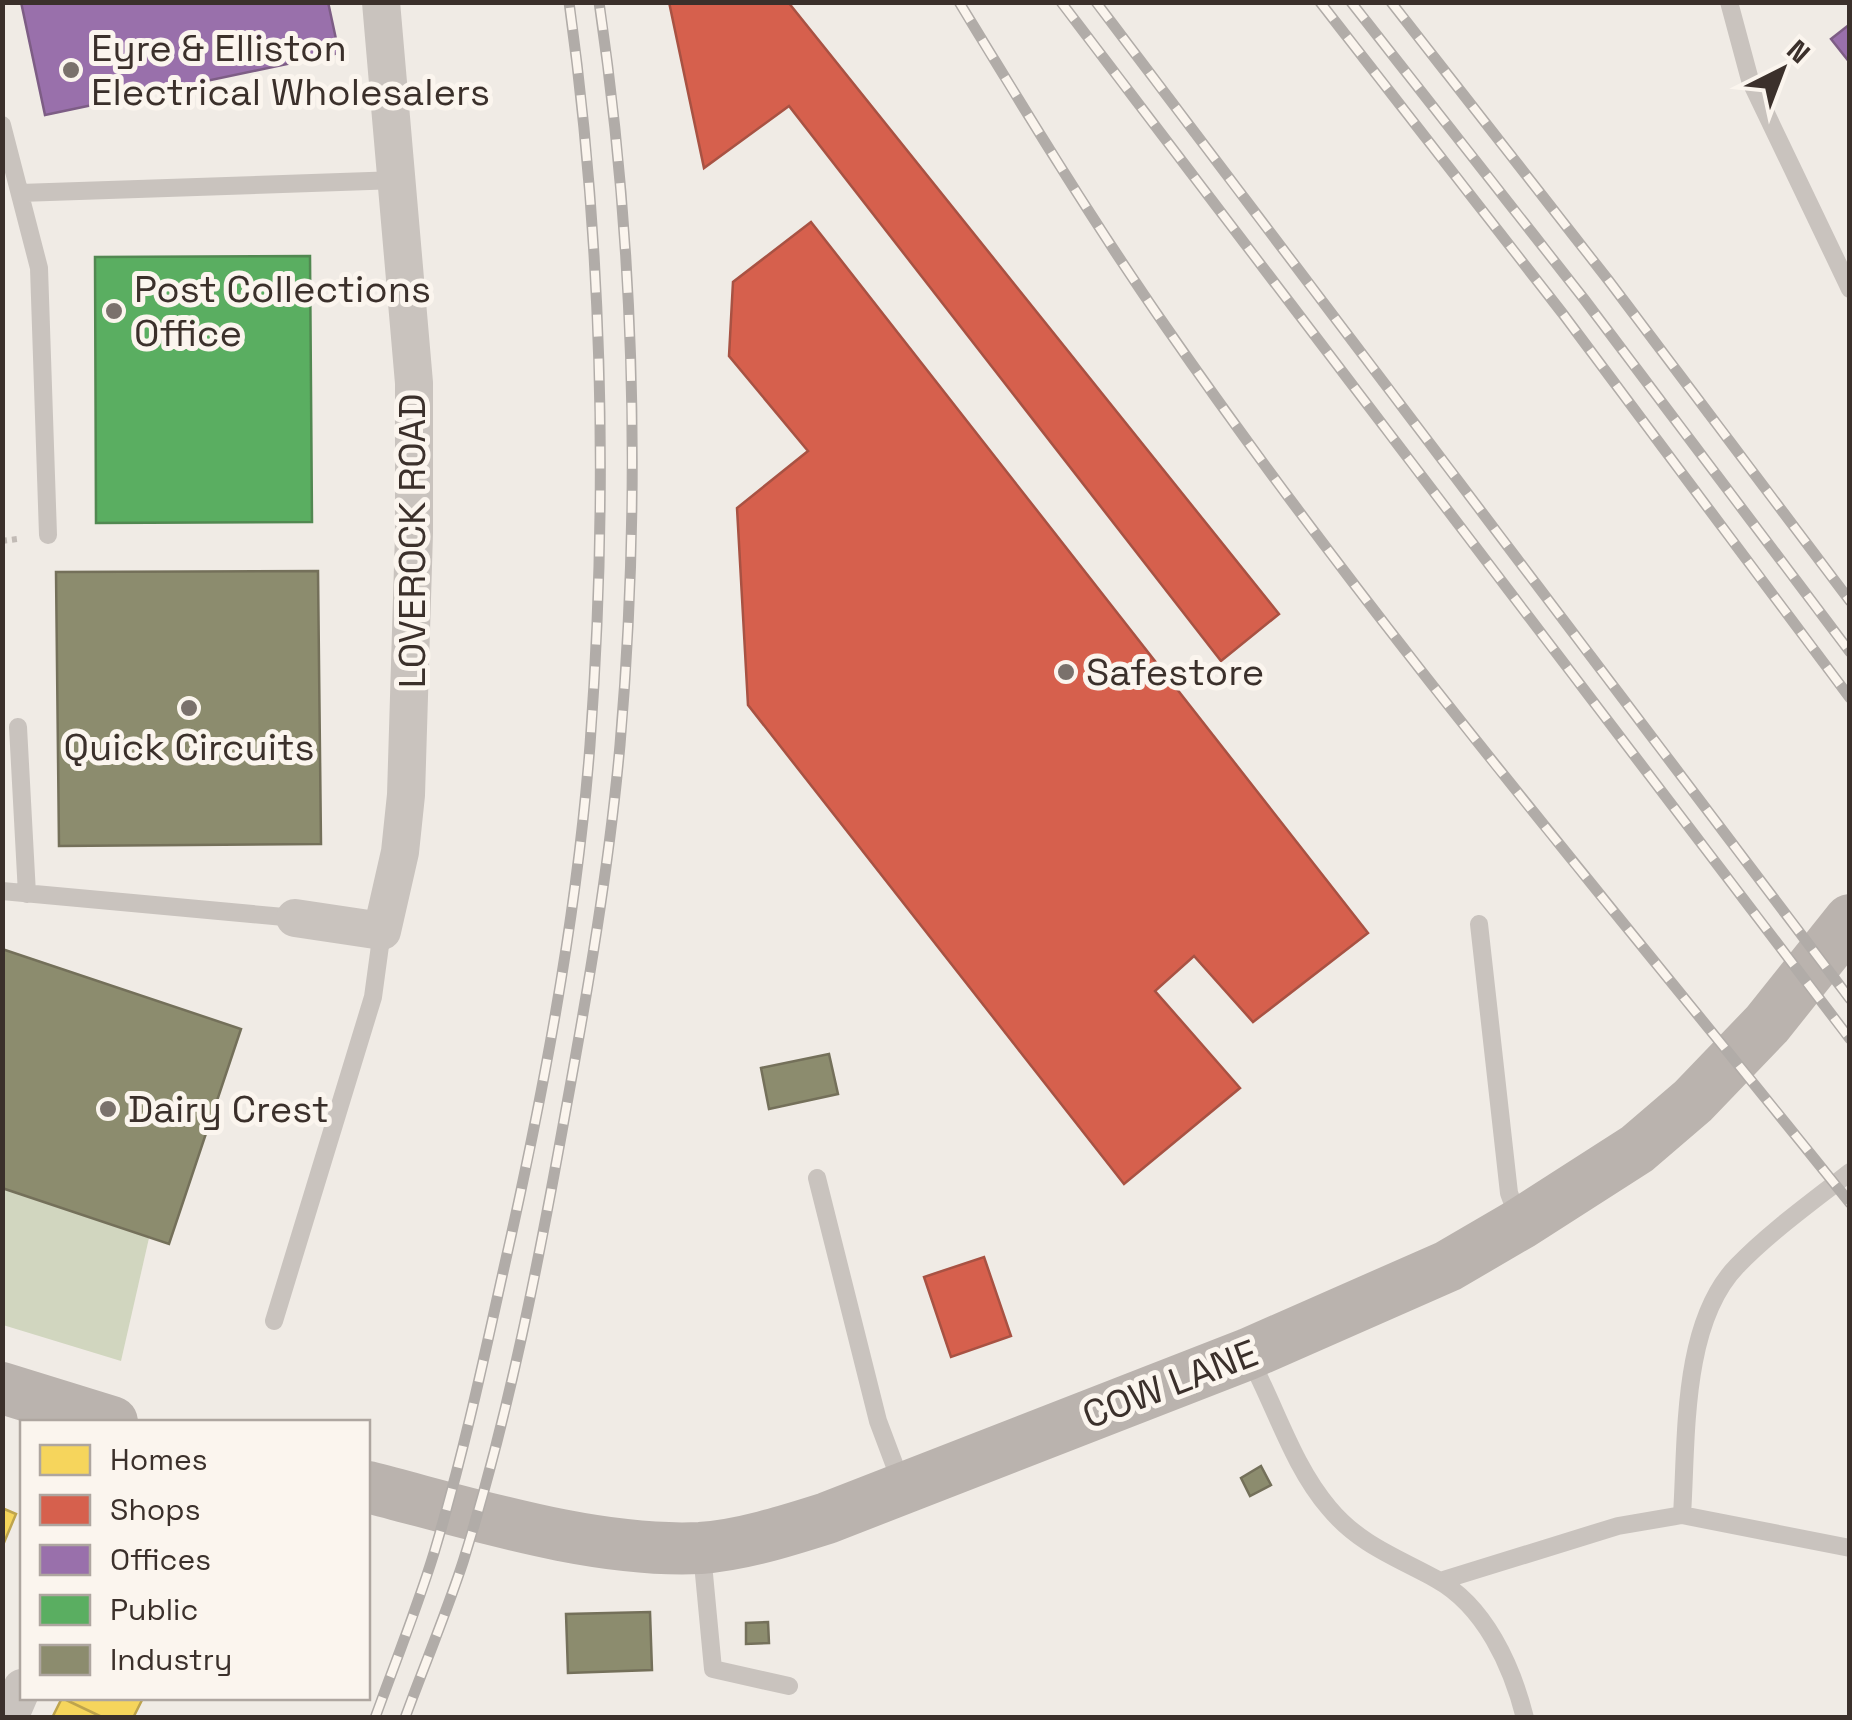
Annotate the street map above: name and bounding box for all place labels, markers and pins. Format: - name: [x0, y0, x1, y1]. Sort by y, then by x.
- place label: Eyre & Elliston Electrical Wholesalers: [91, 24, 490, 116]
- marker: Eyre & Elliston Electrical Wholesalers: [60, 59, 82, 81]
- place label: Post Collections Office: [134, 265, 431, 357]
- marker: Post Collections Office: [103, 300, 125, 322]
- place label: Safestore: [1086, 648, 1264, 696]
- marker: Safestore: [1055, 661, 1077, 683]
- marker: Quick Circuits: [178, 697, 200, 719]
- place label: Quick Circuits: [63, 723, 315, 771]
- place label: Dairy Crest: [128, 1085, 329, 1133]
- marker: Dairy Crest: [97, 1098, 119, 1120]

